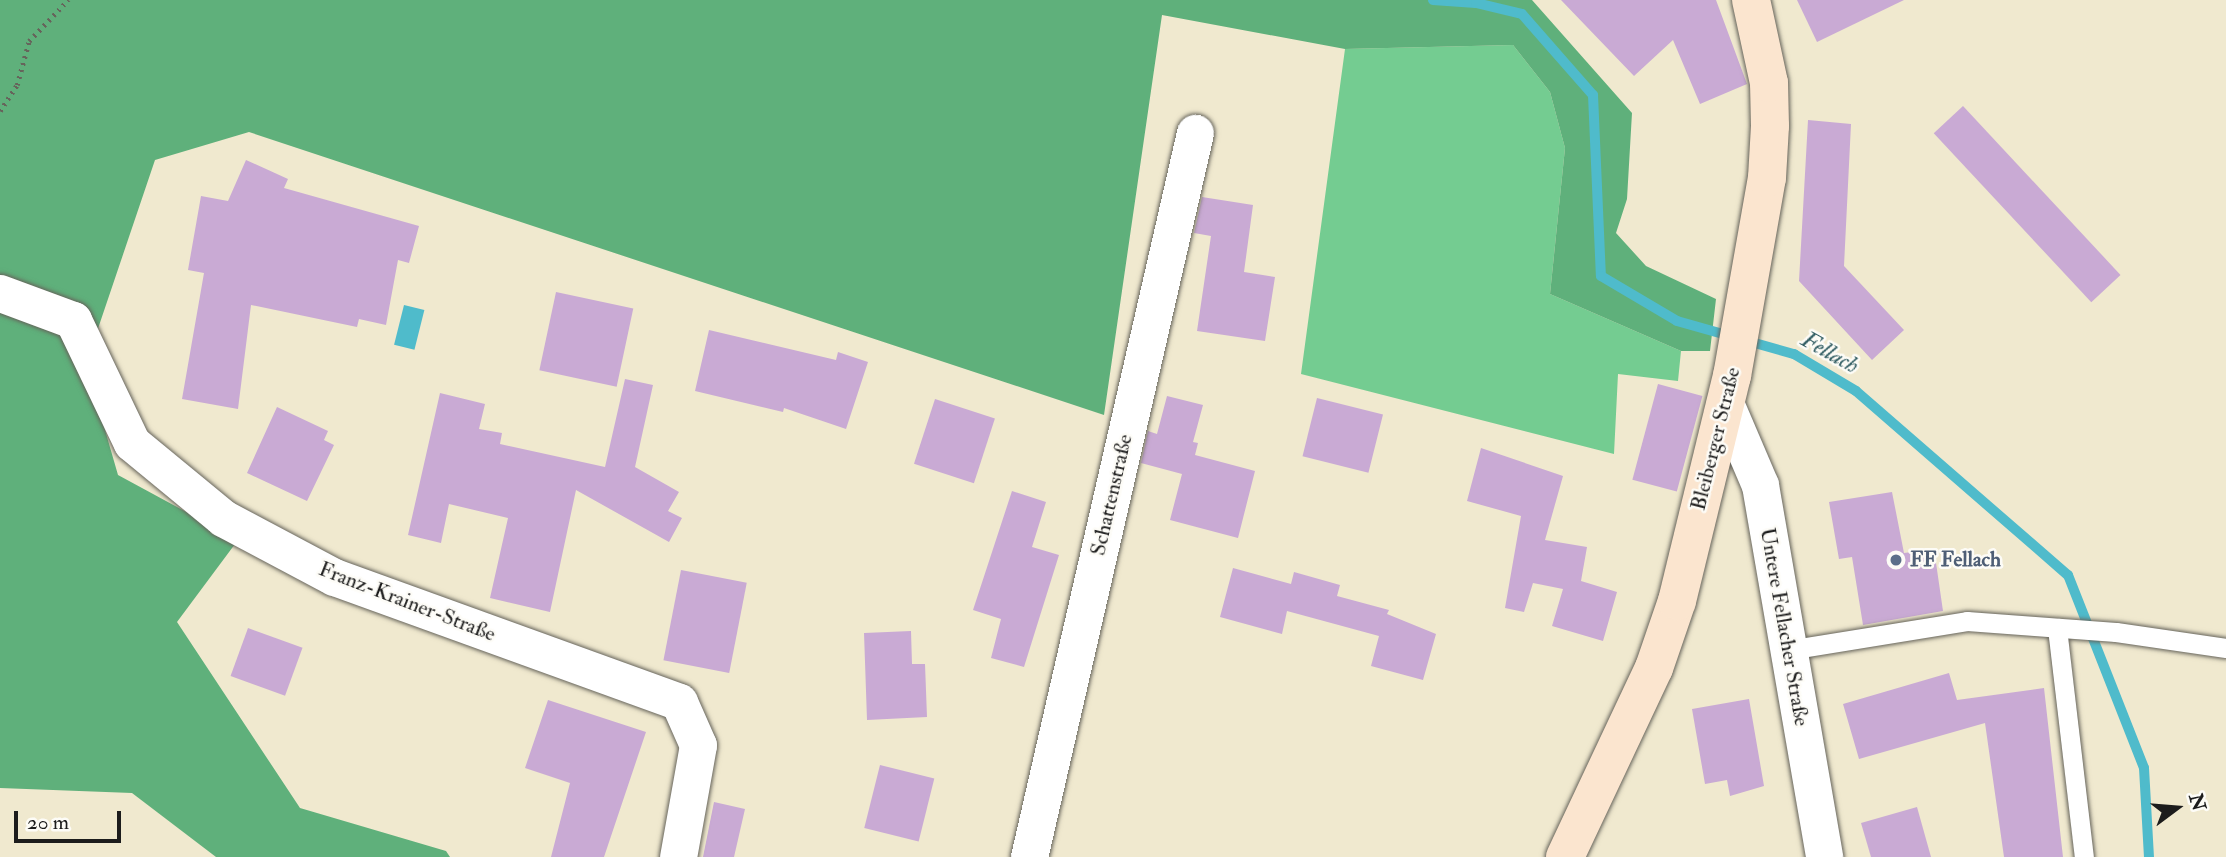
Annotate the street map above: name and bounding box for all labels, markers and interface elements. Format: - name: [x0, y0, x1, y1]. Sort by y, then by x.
- water label: Fellach: [1797, 326, 1863, 380]
- street label: Bleiberger Straße: [1686, 365, 1746, 513]
- street label: Schattenstraße: [1086, 432, 1138, 558]
- street label: Untere Fellacher Straße: [1754, 526, 1814, 728]
- place label: FF Fellach: [1910, 547, 2001, 573]
- marker: FF Fellach: [1888, 552, 1904, 568]
- street label: Franz-Krainer-Straße: [315, 557, 499, 647]
- north arrow: [2142, 773, 2212, 843]
- text: N: [2183, 791, 2211, 814]
- scale bar: [18, 798, 124, 842]
- text: 20 m: [27, 809, 69, 836]

